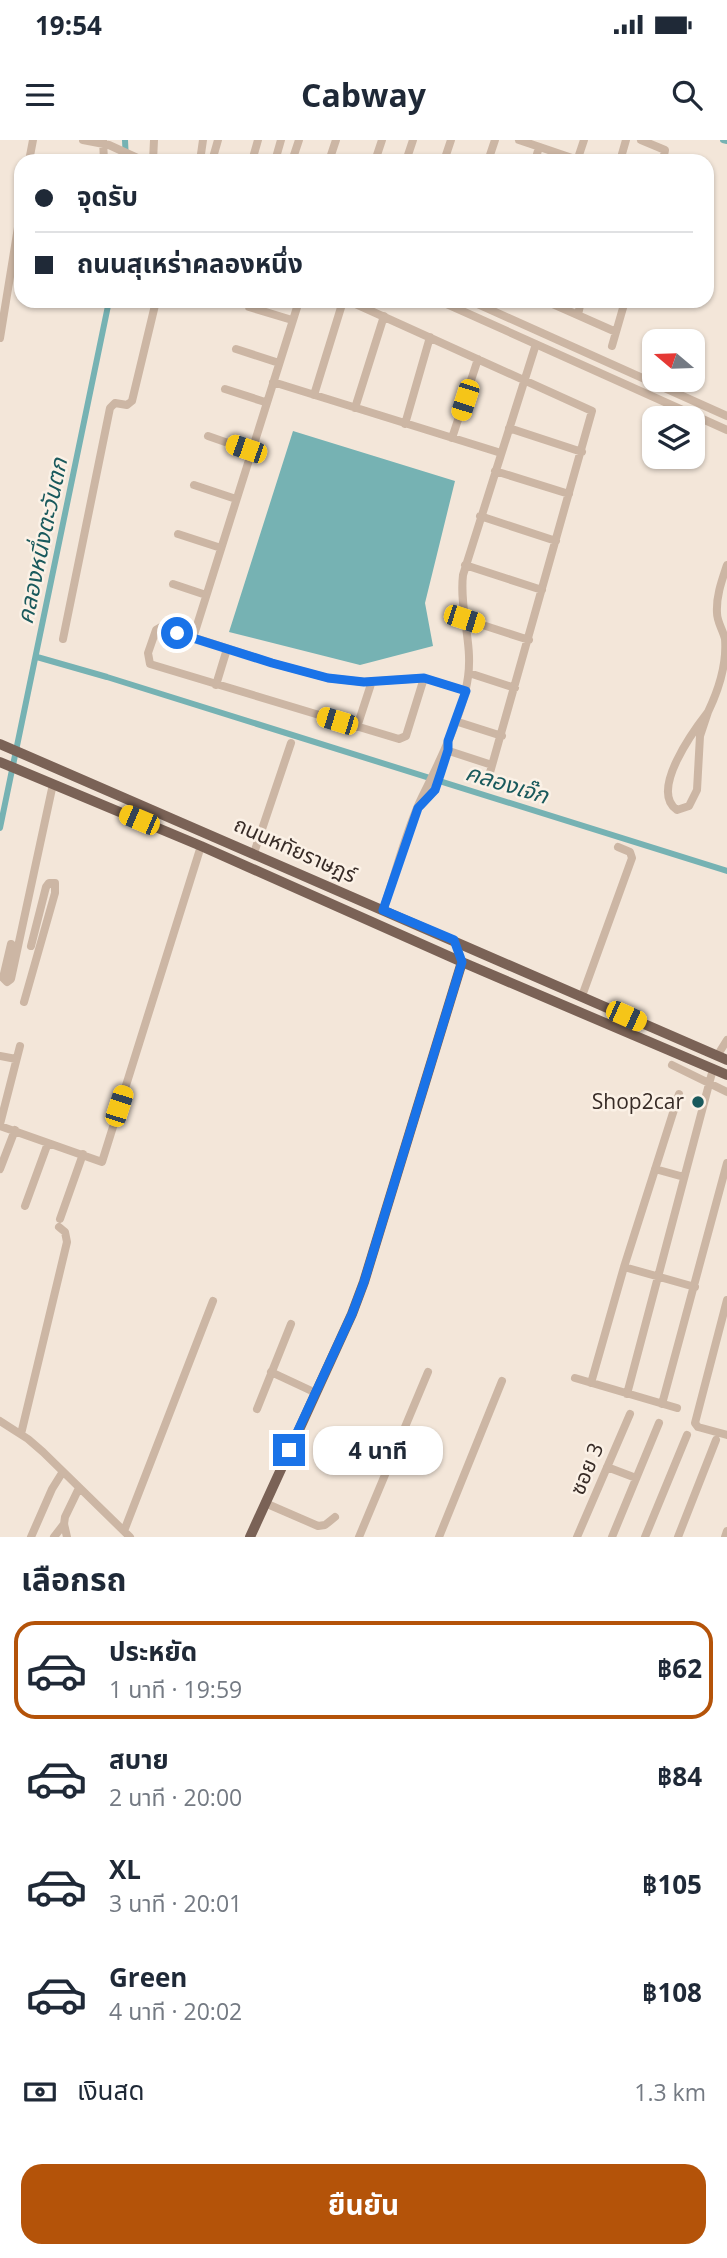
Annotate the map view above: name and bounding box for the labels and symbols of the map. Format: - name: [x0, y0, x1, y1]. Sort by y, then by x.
- north arrow: [642, 329, 705, 392]
- car: [449, 377, 482, 423]
- car: [223, 432, 270, 466]
- water label: คลองหนึ่งตะวันตก: [8, 454, 74, 627]
- car: [441, 603, 488, 635]
- route start: [161, 617, 193, 649]
- car: [314, 705, 361, 737]
- water label: คลองเจ๊ก: [462, 755, 554, 811]
- car: [116, 802, 163, 838]
- street label: ถนนหทัยราษฎร์: [230, 810, 362, 889]
- car: [603, 998, 650, 1034]
- car: [103, 1083, 136, 1129]
- place label: Shop2car: [592, 1087, 684, 1115]
- marker: Shop2car: [690, 1094, 706, 1110]
- callout: 4 นาที: [314, 1426, 443, 1474]
- route end: [273, 1434, 305, 1466]
- street label: ซอย 3: [563, 1438, 609, 1499]

